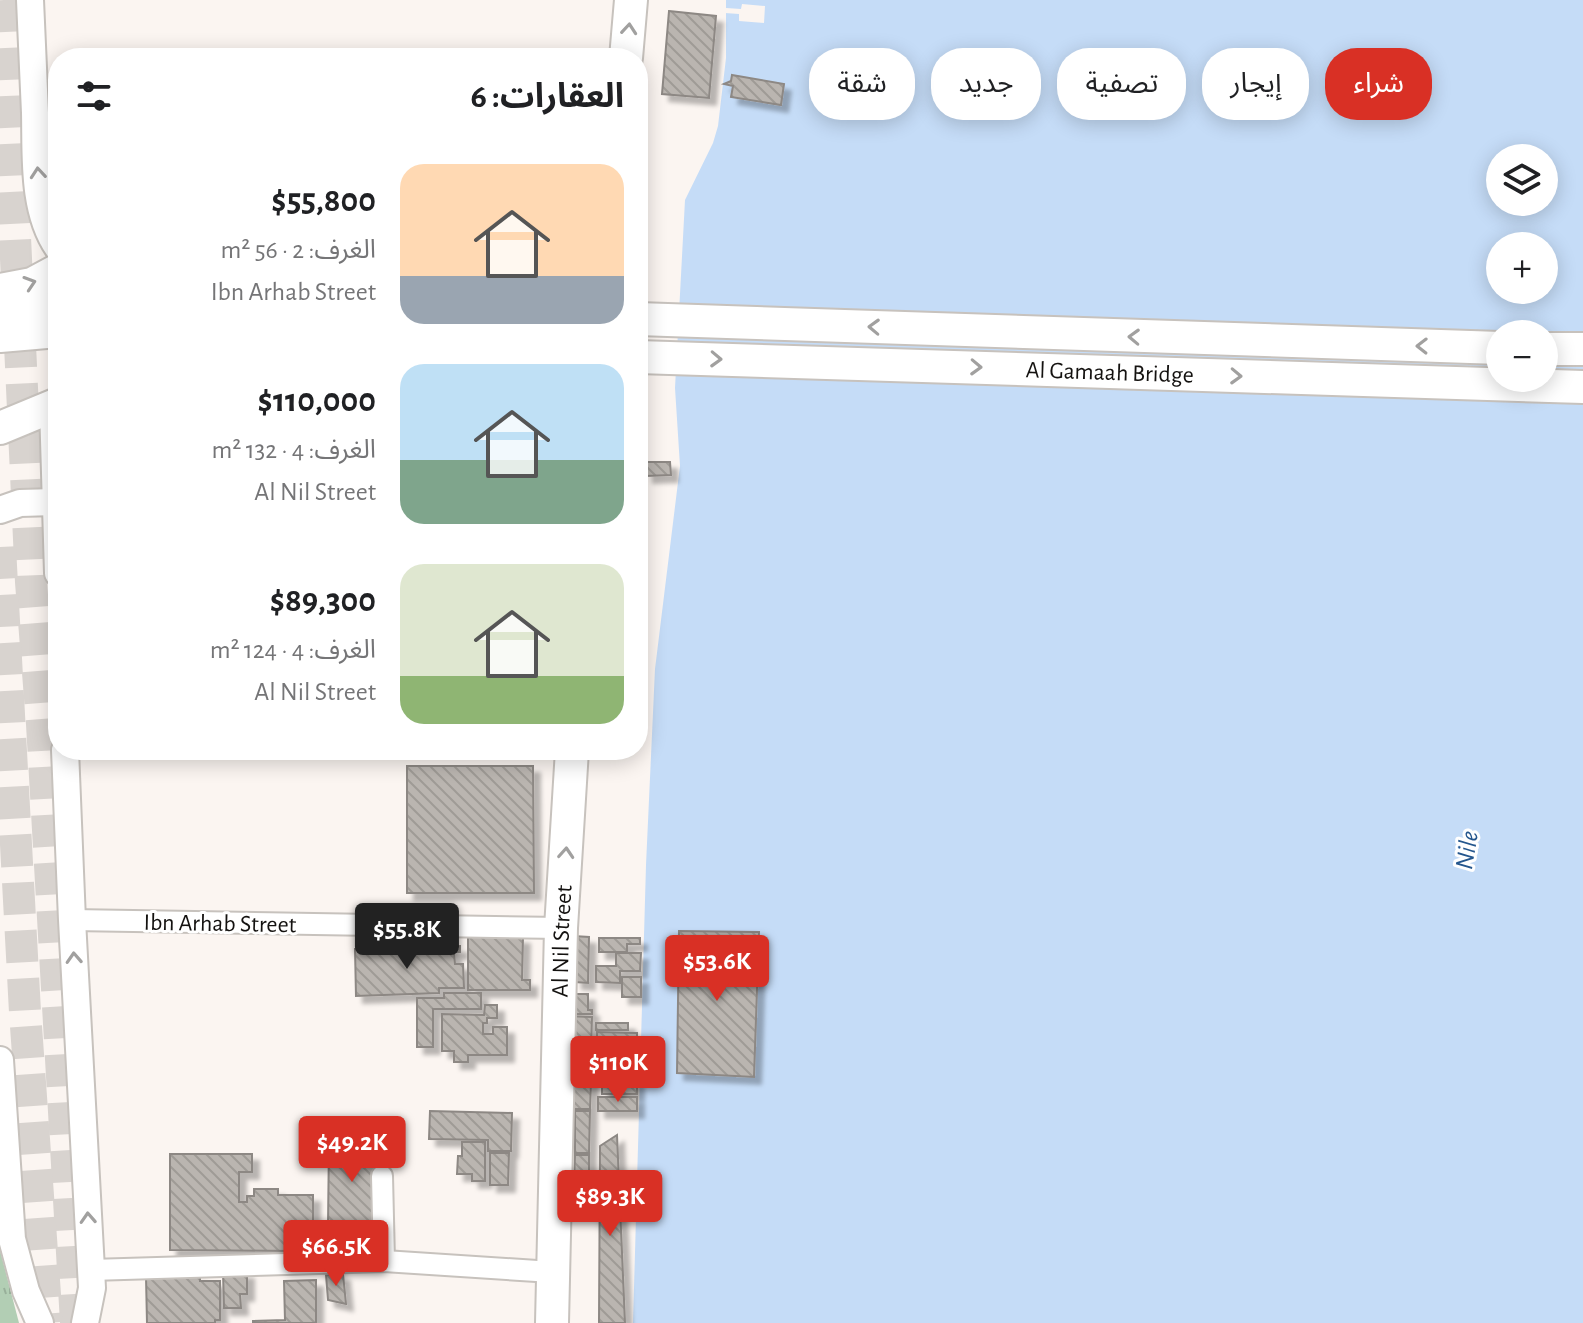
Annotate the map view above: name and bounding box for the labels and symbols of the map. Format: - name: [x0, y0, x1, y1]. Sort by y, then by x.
- one-way arrow: [620, 22, 637, 35]
- one-way arrow: [29, 167, 46, 180]
- one-way arrow: [23, 276, 36, 292]
- one-way arrow: [867, 319, 880, 336]
- one-way arrow: [1127, 328, 1140, 345]
- one-way arrow: [1415, 337, 1428, 355]
- one-way arrow: [710, 350, 723, 368]
- street label: Al Gamaah Bridge: [1025, 358, 1194, 388]
- one-way arrow: [970, 359, 983, 376]
- one-way arrow: [1230, 367, 1243, 384]
- water label: Nile: [1451, 829, 1483, 871]
- one-way arrow: [557, 846, 574, 859]
- street label: Al Nil Street: [548, 884, 577, 998]
- pin: $55.8K: [342, 903, 472, 971]
- street label: Ibn Arhab Street: [143, 911, 297, 937]
- pin: $53.6K: [652, 935, 782, 1003]
- one-way arrow: [65, 951, 82, 964]
- pin: $110K: [562, 1036, 674, 1104]
- pin: $49.2K: [287, 1116, 417, 1184]
- pin: $89.3K: [545, 1170, 675, 1238]
- one-way arrow: [80, 1211, 97, 1224]
- pin: $66.5K: [271, 1220, 401, 1288]

